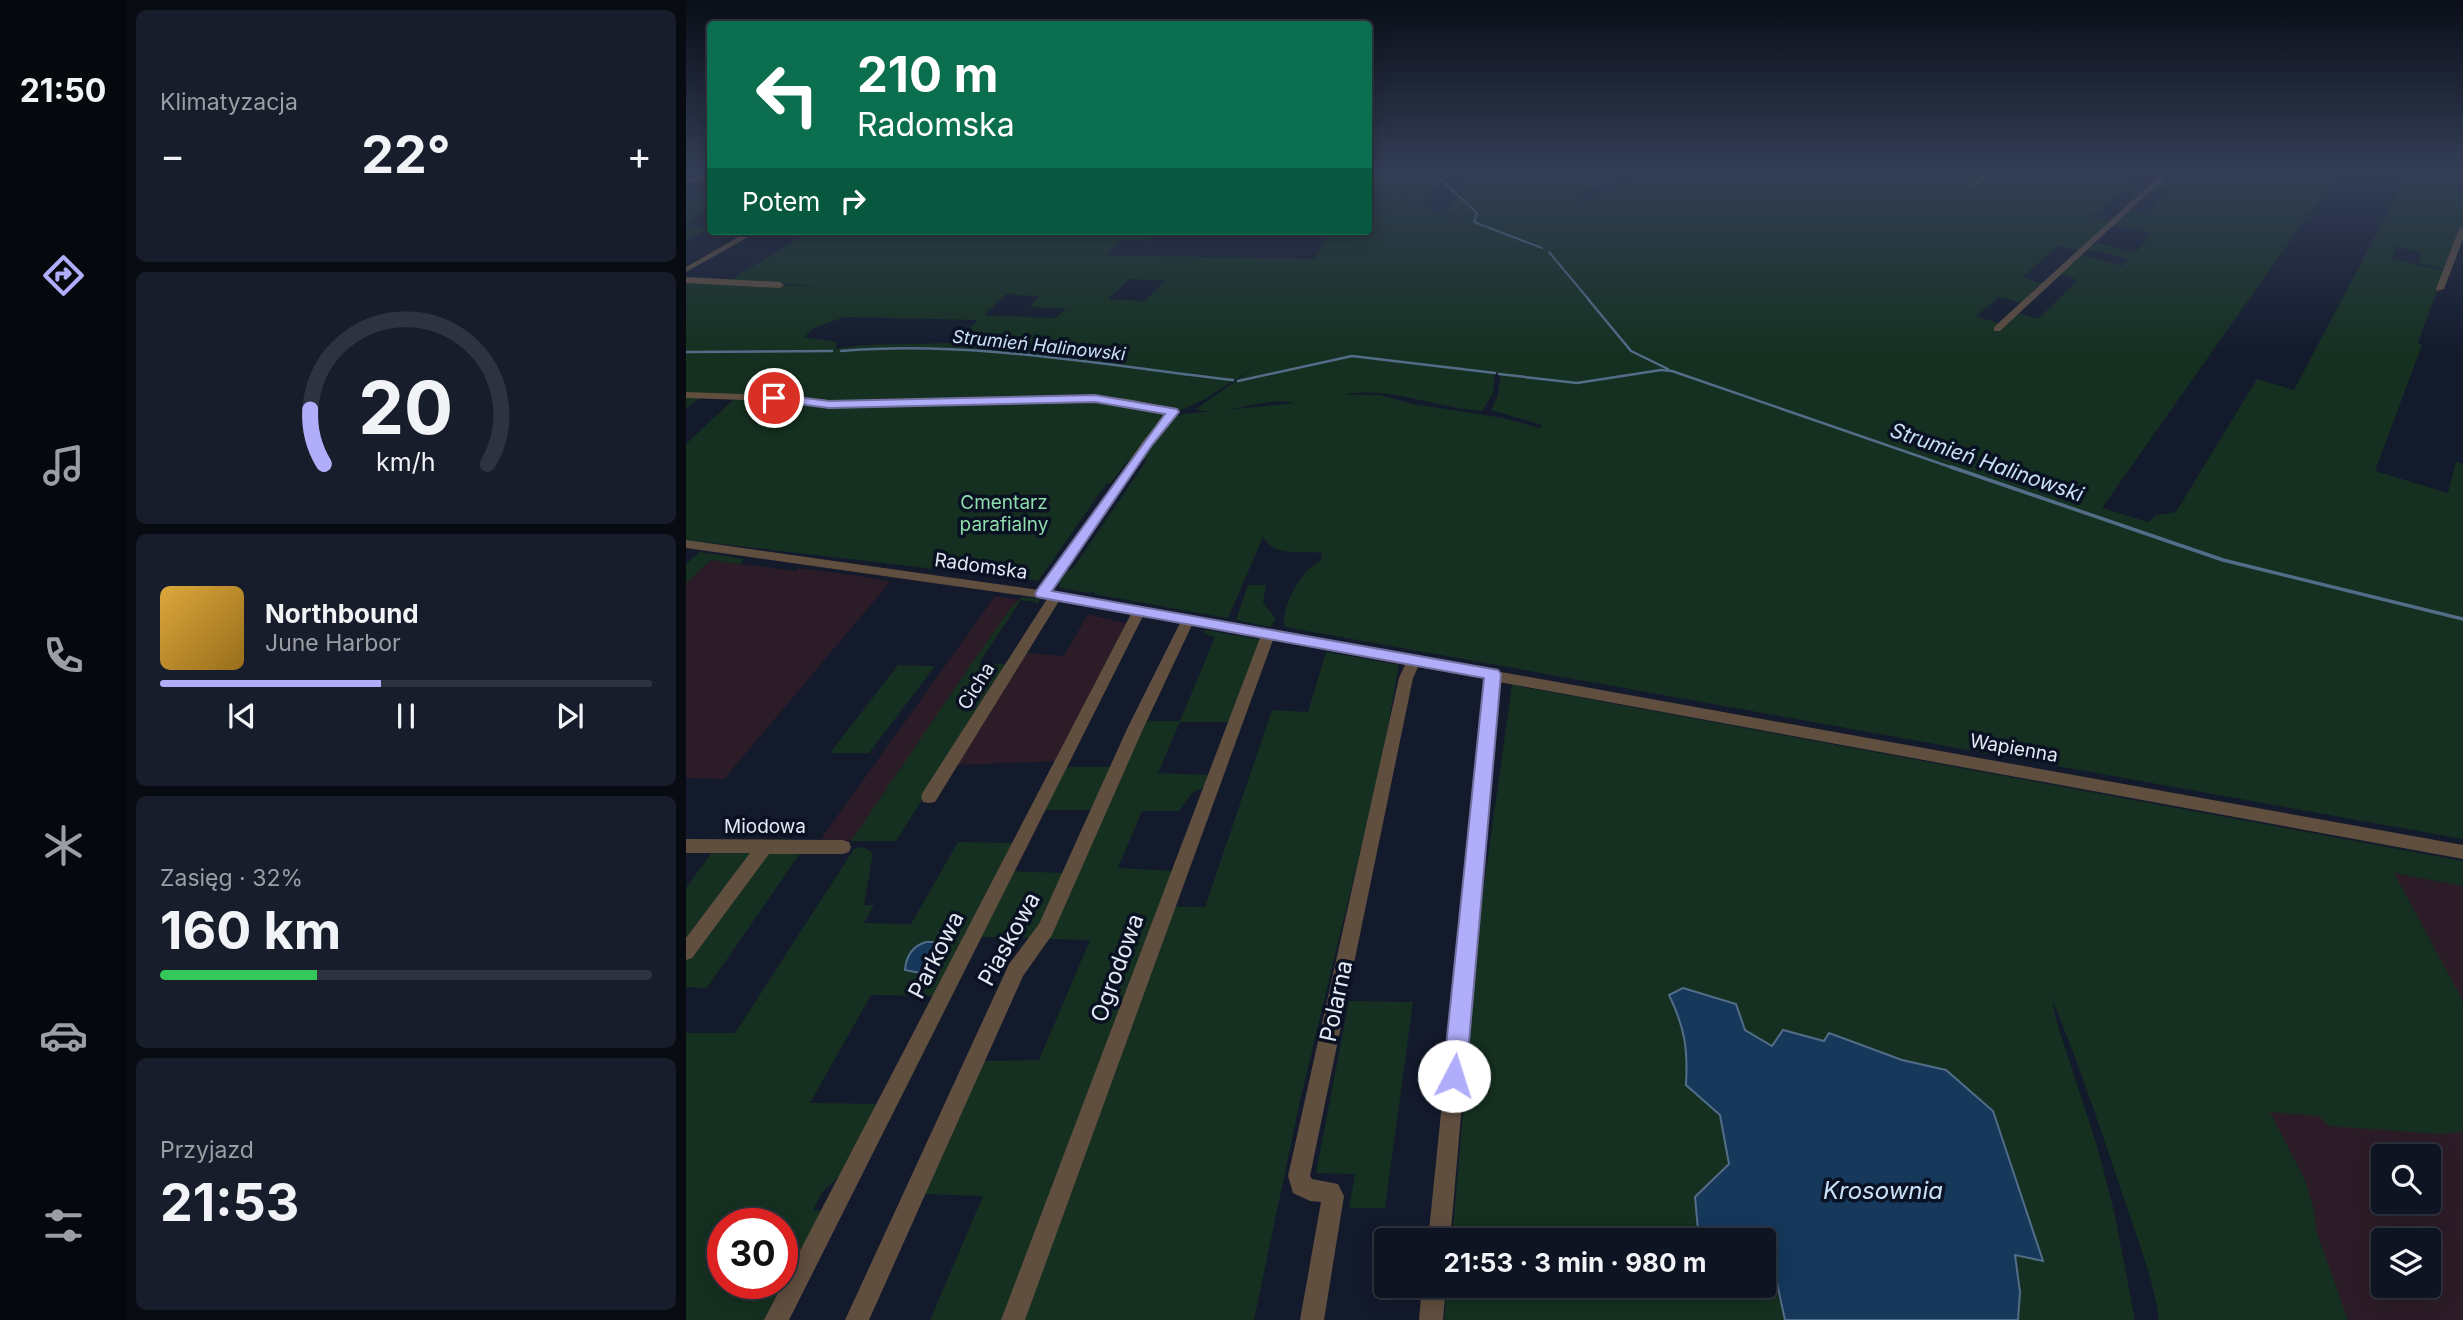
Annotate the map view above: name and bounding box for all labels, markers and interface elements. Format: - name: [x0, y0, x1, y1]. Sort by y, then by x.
- text: 210 m: [857, 45, 998, 104]
- icon: left: [742, 49, 833, 140]
- text: 21:50: [20, 71, 106, 110]
- text: Klimatyzacja: [160, 88, 298, 116]
- text: Radomska: [857, 105, 1015, 144]
- text: 22°: [361, 123, 451, 186]
- text: −: [160, 132, 185, 178]
- text: +: [627, 132, 652, 178]
- icon: right: [834, 182, 872, 220]
- text: Potem: [742, 186, 820, 217]
- icon: directions: [39, 251, 88, 300]
- water label: Strumień Halinowski: [951, 325, 1127, 365]
- text: 20: [359, 363, 453, 452]
- pin: [744, 368, 804, 428]
- icon: arrive: [755, 379, 793, 417]
- water label: Strumień Halinowski: [1887, 417, 2088, 507]
- icon: music: [39, 441, 88, 490]
- text: km/h: [376, 447, 436, 477]
- park label: Cmentarz parafialny: [960, 491, 1049, 536]
- street label: Radomska: [933, 548, 1029, 584]
- text: Northbound: [265, 598, 419, 629]
- text: June Harbor: [265, 629, 401, 657]
- icon: phone: [39, 631, 88, 680]
- street label: Cicha: [953, 658, 999, 714]
- icon: previous: [223, 697, 261, 735]
- icon: pause: [387, 697, 425, 735]
- icon: next: [551, 697, 589, 735]
- street label: Wapienna: [1968, 729, 2060, 767]
- street label: Miodowa: [724, 815, 806, 838]
- icon: climate: [39, 821, 88, 870]
- text: Zasięg · 32%: [160, 864, 303, 892]
- street label: Piaskowa: [972, 887, 1046, 991]
- text: 160 km: [160, 899, 341, 962]
- street label: Parkowa: [902, 907, 970, 1003]
- street label: Ogrodowa: [1085, 910, 1149, 1026]
- street label: Polarna: [1314, 958, 1358, 1044]
- icon: car: [39, 1011, 88, 1060]
- position arrow: [1417, 1039, 1491, 1113]
- text: Przyjazd: [160, 1136, 254, 1164]
- map controls: [2371, 1144, 2441, 1298]
- button: search: [2371, 1144, 2441, 1214]
- text: 21:53: [160, 1171, 299, 1234]
- water label: Krosownia: [1823, 1176, 1943, 1205]
- icon: filters: [39, 1201, 88, 1250]
- speed limit sign: 30: [707, 1208, 798, 1299]
- button: layers: [2371, 1228, 2441, 1298]
- text: 21:53 · 3 min · 980 m: [1444, 1247, 1706, 1278]

